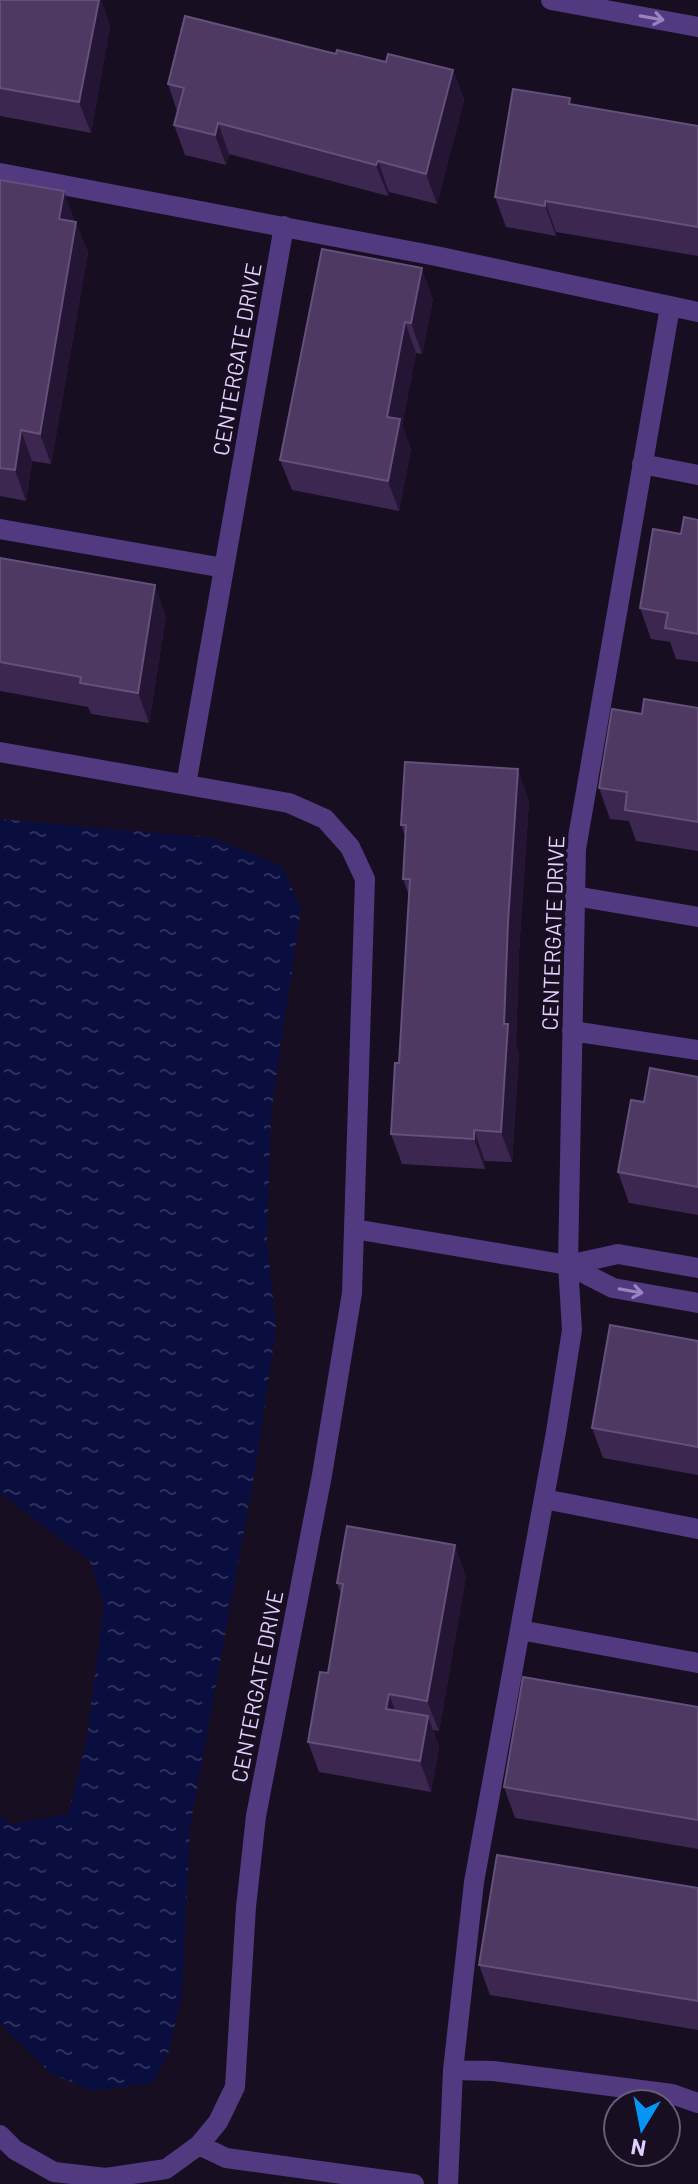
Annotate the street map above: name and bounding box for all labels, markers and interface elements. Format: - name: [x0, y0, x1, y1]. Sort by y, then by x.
- one-way arrow: [639, 12, 664, 27]
- street label: CENTERGATE DRIVE: [206, 261, 266, 457]
- street label: CENTERGATE DRIVE: [536, 835, 568, 1031]
- one-way arrow: [618, 1284, 643, 1299]
- street label: CENTERGATE DRIVE: [225, 1588, 287, 1784]
- north arrow: [602, 2088, 682, 2168]
- text: N: [629, 2135, 648, 2163]

